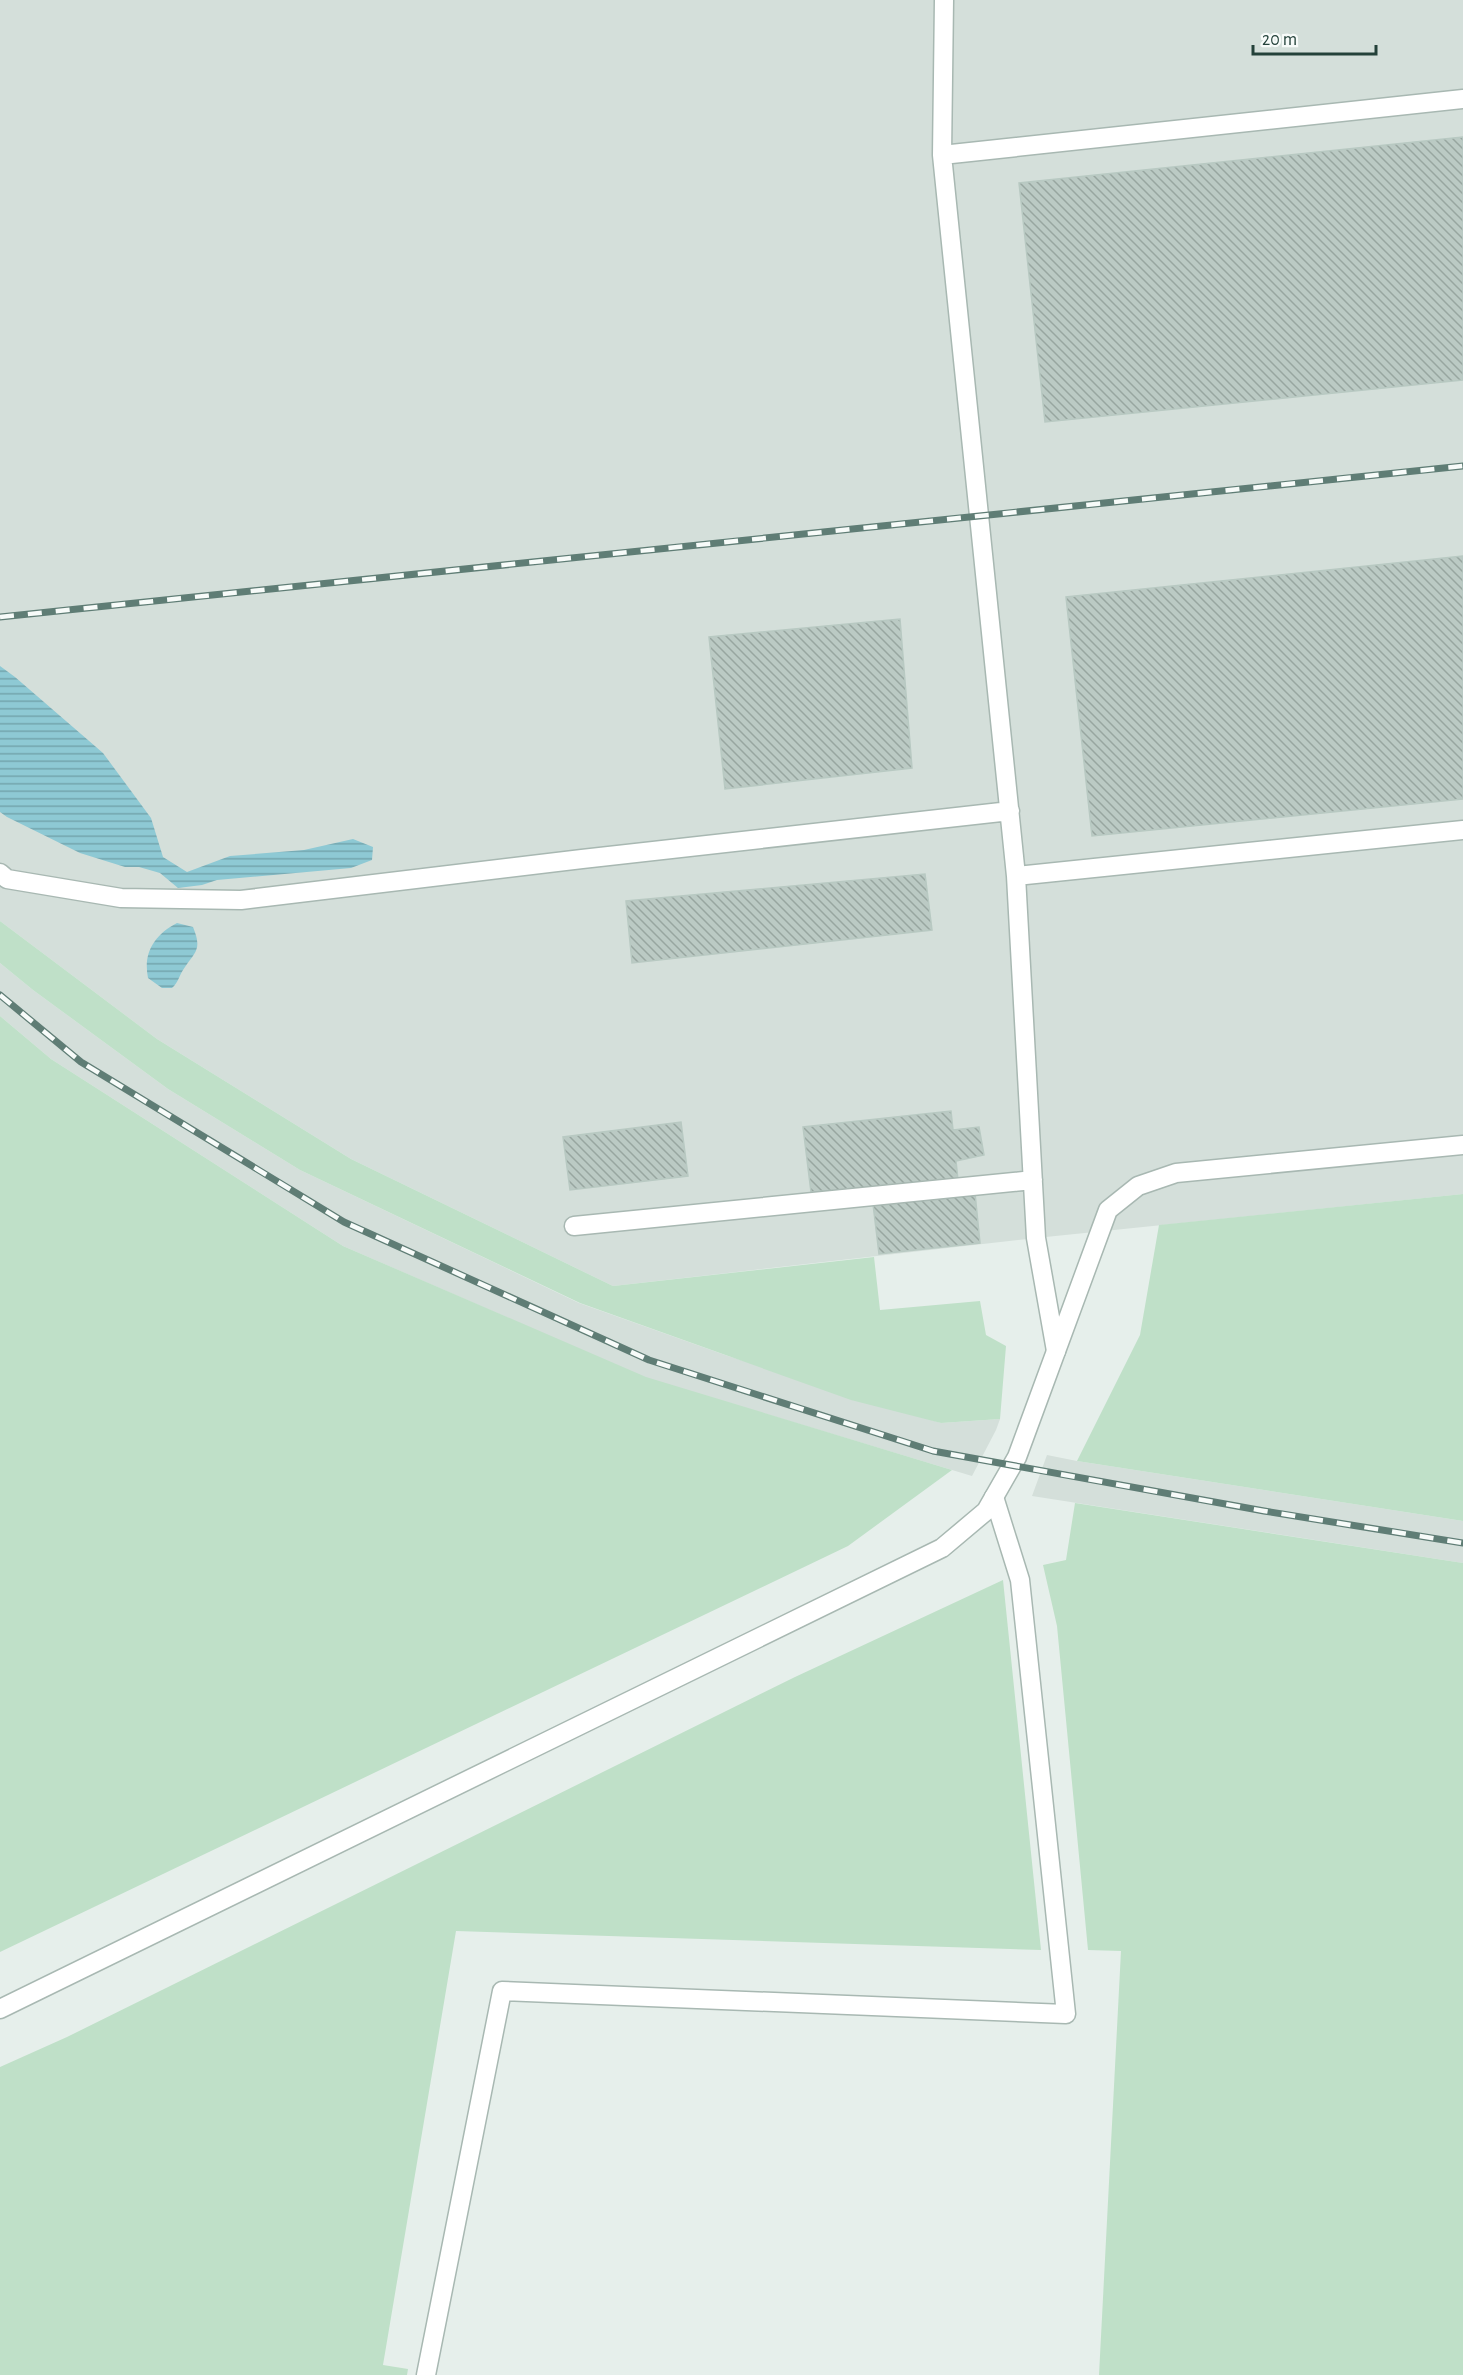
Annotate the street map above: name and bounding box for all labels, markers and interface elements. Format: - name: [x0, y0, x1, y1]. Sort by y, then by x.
- scale bar: [1253, 18, 1376, 56]
- text: 20 m: [1262, 31, 1297, 49]

